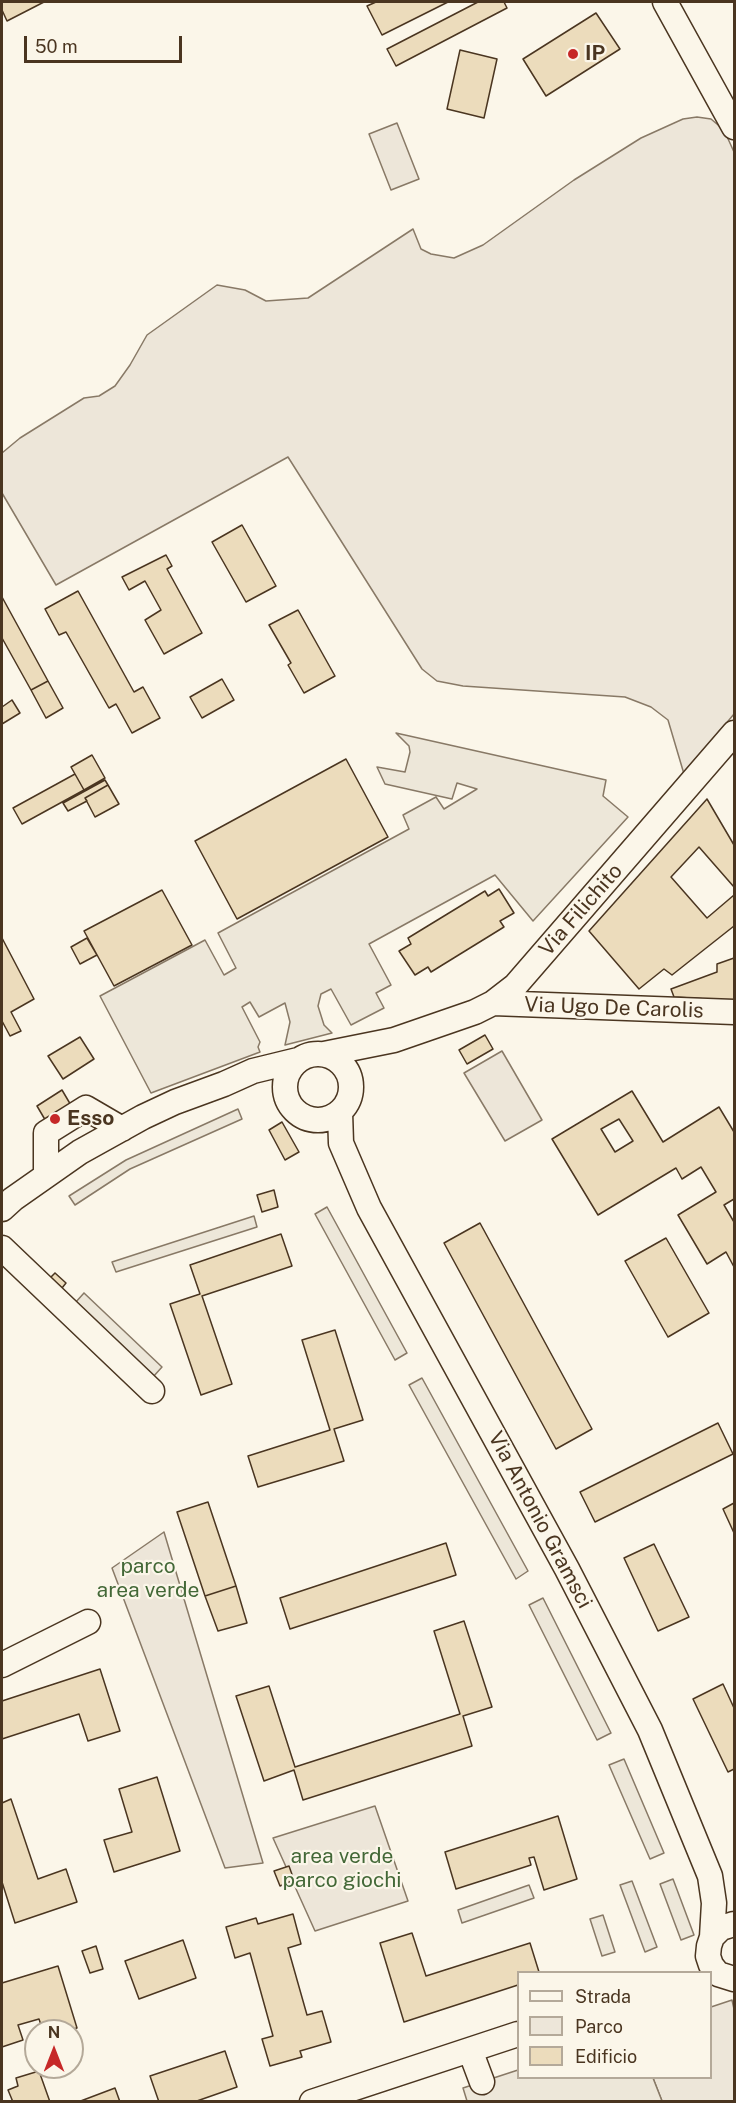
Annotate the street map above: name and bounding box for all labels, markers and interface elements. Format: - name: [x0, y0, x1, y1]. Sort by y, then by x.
- scale bar: [27, 24, 184, 62]
- text: 50 m: [35, 36, 78, 57]
- place label: IP: [585, 41, 605, 67]
- marker: IP: [566, 47, 580, 61]
- street label: Via Filichito: [534, 859, 628, 961]
- street label: Via Ugo De Carolis: [524, 992, 704, 1024]
- place label: Esso: [67, 1106, 114, 1132]
- marker: Esso: [48, 1112, 62, 1126]
- street label: Via Antonio Gramsci: [483, 1427, 597, 1613]
- park label: parco area verde: [97, 1554, 199, 1604]
- park label: area verde parco giochi: [282, 1844, 402, 1894]
- legend: [517, 1971, 712, 2079]
- text: Strada: [575, 1986, 631, 2007]
- text: Parco: [575, 2016, 623, 2037]
- north arrow: [24, 2019, 84, 2079]
- text: N: [48, 2023, 60, 2042]
- text: Edificio: [575, 2046, 637, 2067]

